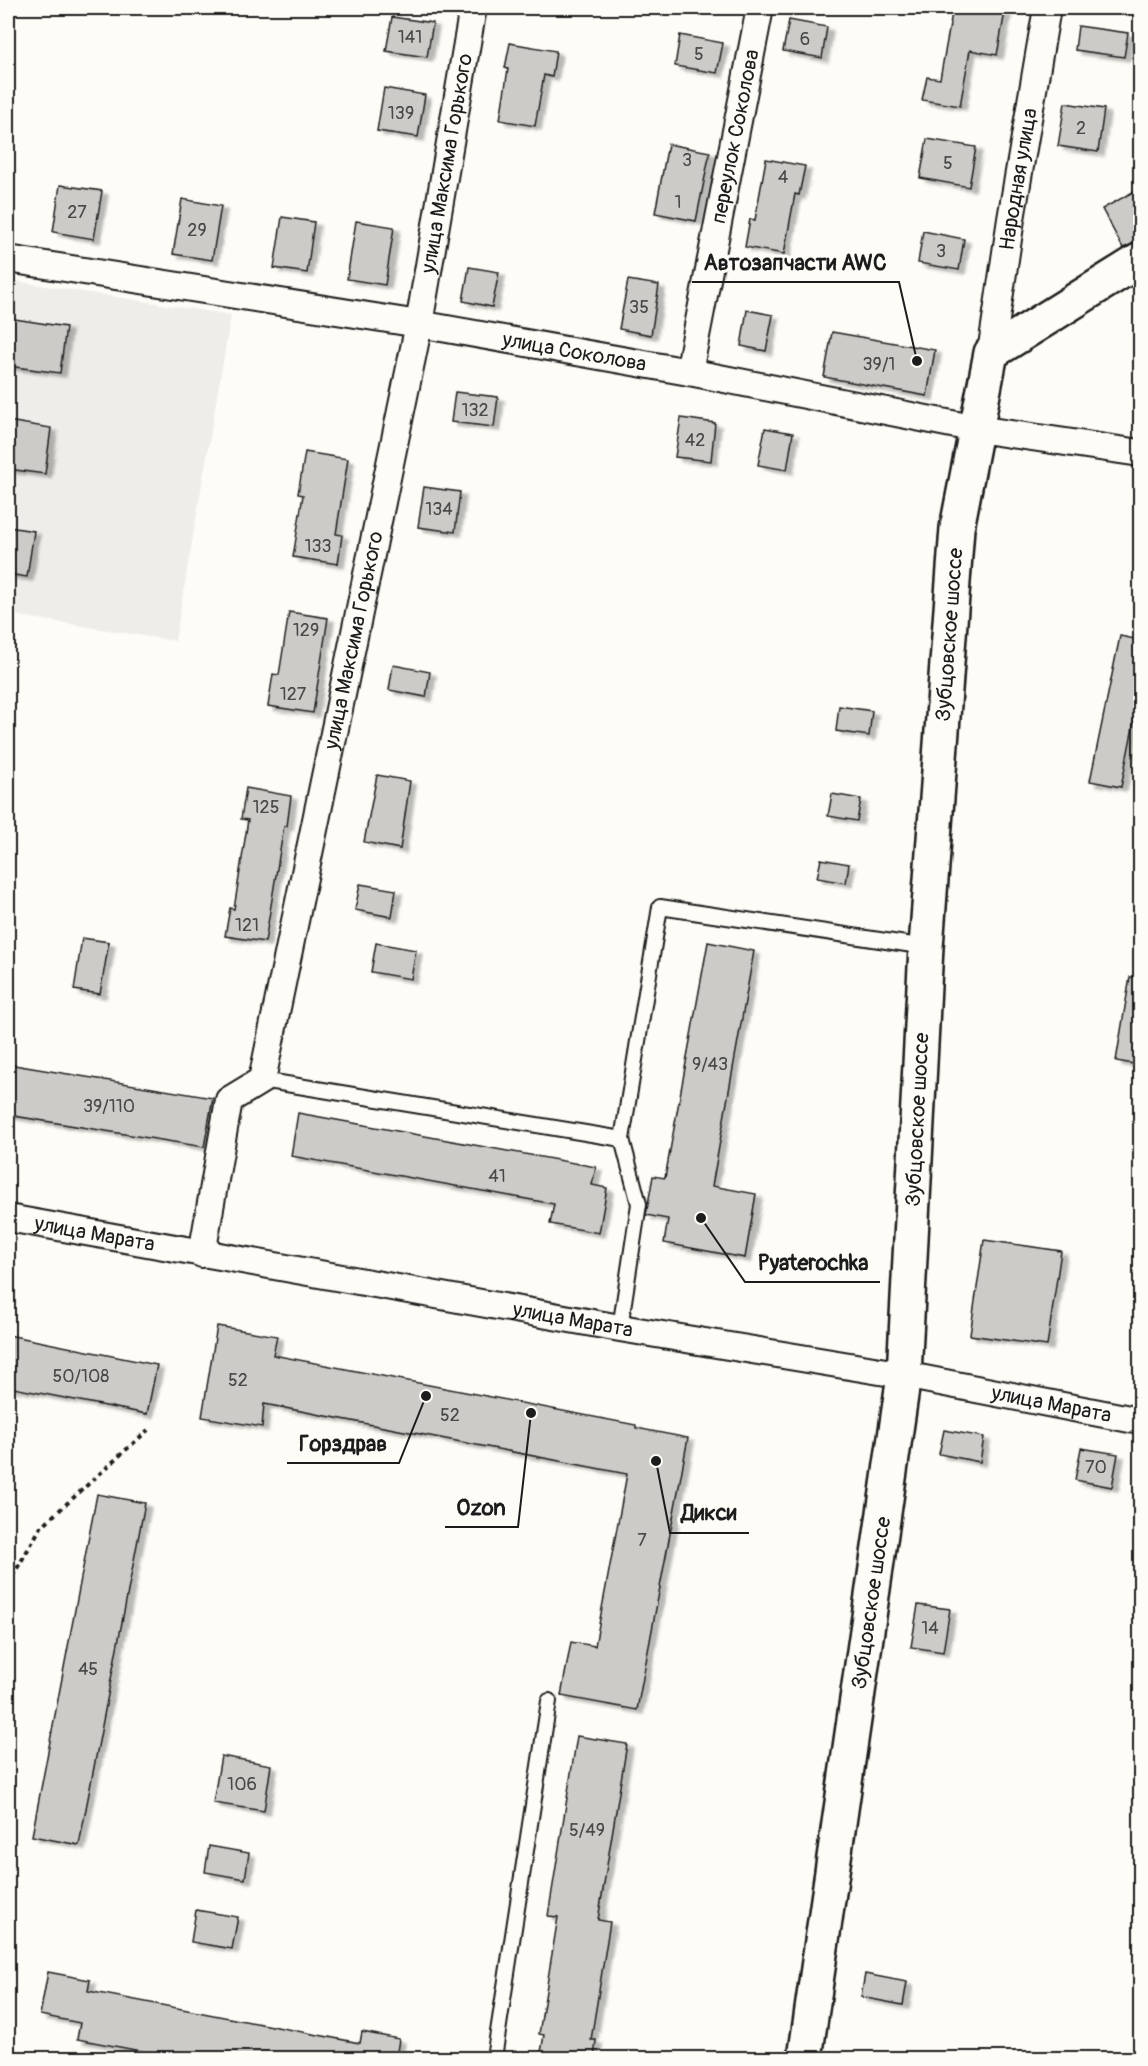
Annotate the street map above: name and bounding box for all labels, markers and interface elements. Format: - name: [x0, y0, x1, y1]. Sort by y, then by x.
- house number: 141: [398, 26, 422, 49]
- house number: 6: [800, 28, 810, 51]
- house number: 5: [694, 43, 704, 66]
- street label: переулок Соколова: [705, 47, 765, 226]
- street label: улица Максима Горького: [414, 52, 478, 276]
- house number: 139: [388, 102, 414, 125]
- street label: Народная улица: [993, 106, 1043, 252]
- house number: 2: [1076, 117, 1086, 140]
- house number: 3: [682, 149, 692, 172]
- house number: 5: [943, 152, 953, 175]
- house number: 4: [778, 166, 789, 189]
- house number: 1: [674, 191, 682, 214]
- house number: 27: [67, 201, 87, 224]
- house number: 29: [187, 219, 207, 242]
- house number: 3: [936, 240, 946, 263]
- callout: Автозапчасти AWC: [692, 242, 899, 282]
- text: Автозапчасти AWC: [704, 249, 887, 277]
- house number: 35: [629, 296, 649, 319]
- street label: улица Соколова: [499, 325, 649, 378]
- house number: 39/1: [863, 353, 895, 376]
- house number: 132: [461, 399, 489, 422]
- house number: 42: [685, 429, 705, 452]
- house number: 134: [425, 498, 453, 521]
- street label: улица Максима Горького: [317, 529, 389, 753]
- house number: 133: [304, 535, 332, 558]
- street label: Зубцовское шоссе: [929, 546, 969, 722]
- house number: 129: [293, 619, 319, 642]
- house number: 127: [280, 683, 307, 706]
- house number: 125: [253, 796, 279, 819]
- house number: 121: [235, 914, 259, 937]
- street label: Зубцовское шоссе: [899, 1031, 935, 1207]
- house number: 9/43: [692, 1053, 728, 1076]
- house number: 39/110: [83, 1095, 135, 1118]
- house number: 41: [488, 1165, 506, 1188]
- street label: улица Марата: [31, 1209, 157, 1258]
- callout: Pyaterochka: [745, 1242, 880, 1282]
- text: Pyaterochka: [758, 1249, 868, 1277]
- street label: улица Марата: [510, 1295, 635, 1343]
- house number: 50/108: [53, 1365, 109, 1388]
- house number: 52: [228, 1369, 248, 1392]
- street label: улица Марата: [988, 1379, 1114, 1429]
- house number: 52: [440, 1404, 460, 1427]
- callout: Горздрав: [287, 1423, 399, 1463]
- text: Горздрав: [299, 1430, 387, 1458]
- house number: 70: [1085, 1456, 1107, 1479]
- callout: Ozon: [445, 1487, 518, 1527]
- callout: Дикси: [670, 1493, 749, 1533]
- text: Ozon: [456, 1494, 506, 1522]
- text: Дикси: [679, 1499, 737, 1527]
- street label: Зубцовское шоссе: [845, 1514, 897, 1691]
- house number: 7: [637, 1529, 647, 1552]
- house number: 14: [921, 1617, 939, 1640]
- house number: 45: [78, 1658, 98, 1681]
- house number: 106: [227, 1773, 257, 1796]
- house number: 5/49: [569, 1819, 605, 1842]

